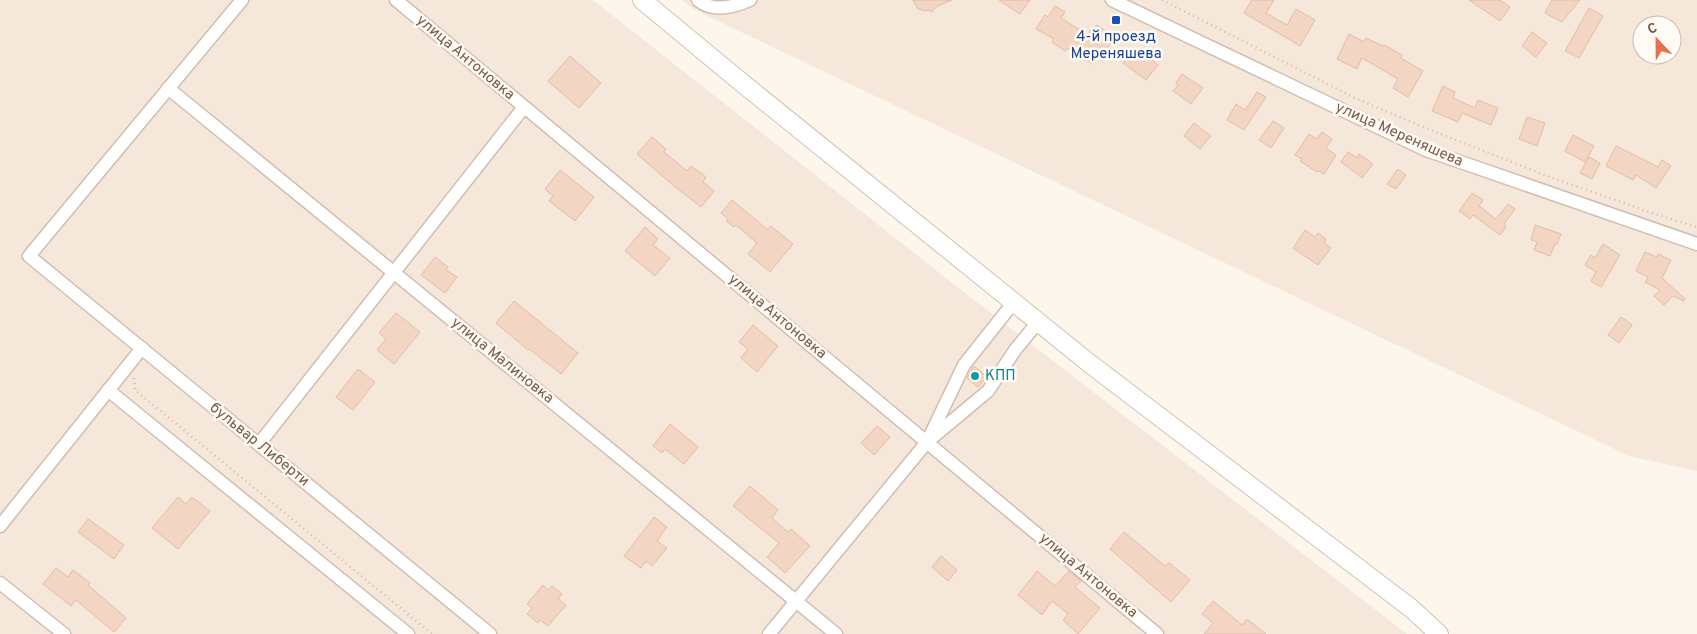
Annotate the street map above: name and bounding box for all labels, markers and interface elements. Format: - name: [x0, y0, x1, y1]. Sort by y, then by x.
- street label: улица Антоновка: [412, 11, 518, 105]
- marker: 4-й проезд Мереняшева: [1110, 14, 1122, 26]
- north arrow: [1632, 15, 1682, 65]
- text: С: [1645, 20, 1660, 39]
- place label: 4-й проезд Мереняшева: [1070, 28, 1162, 64]
- street label: улица Мереняшева: [1332, 98, 1466, 172]
- street label: улица Антоновка: [724, 270, 830, 364]
- street label: улица Малиновка: [447, 314, 557, 408]
- place label: КПП: [985, 367, 1016, 386]
- marker: КПП: [969, 370, 981, 382]
- street label: бульвар Либерти: [205, 399, 313, 491]
- street label: улица Антоновка: [1035, 529, 1141, 623]

